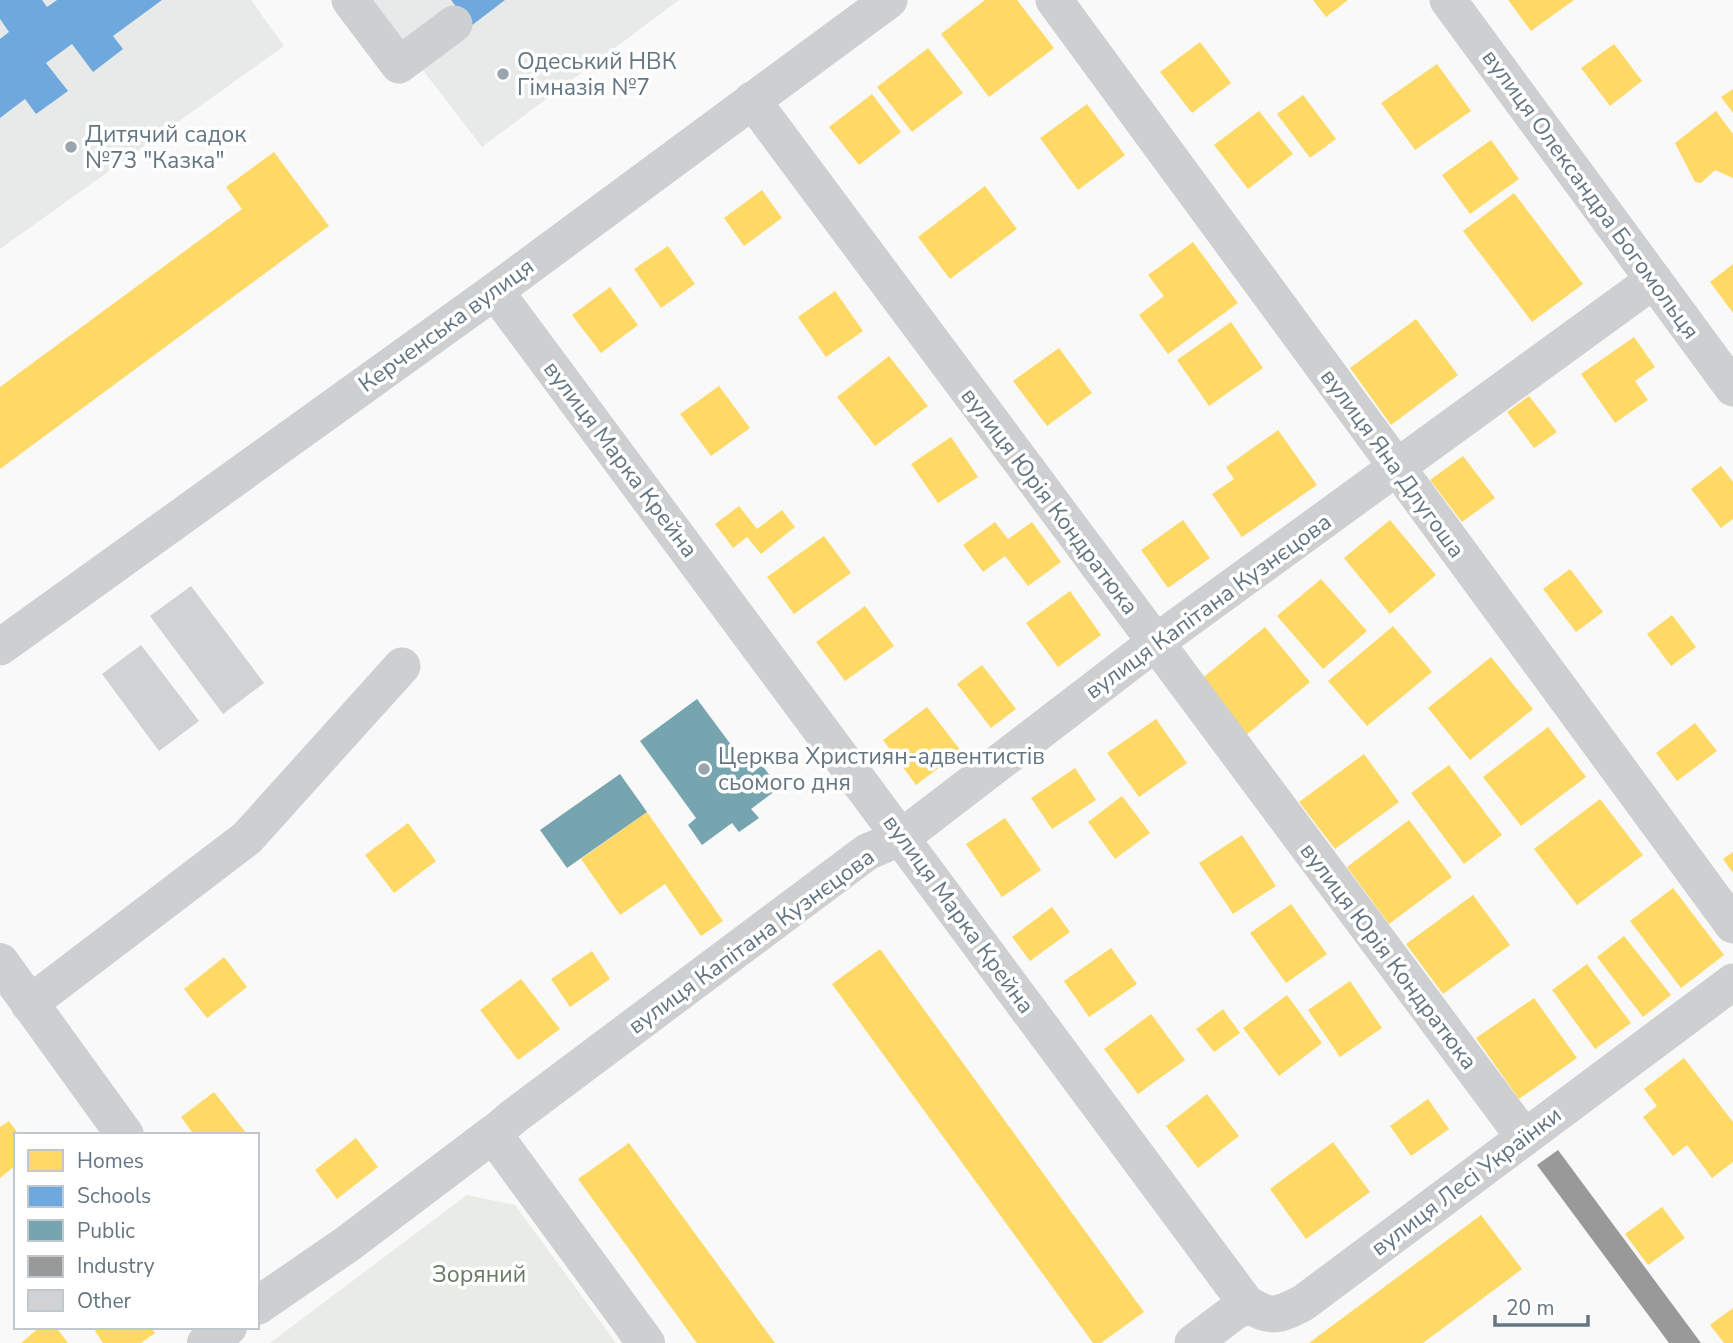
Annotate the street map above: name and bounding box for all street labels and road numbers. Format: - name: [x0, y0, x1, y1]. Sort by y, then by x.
- street label: вулиця Олександра Богомольця: [1475, 43, 1706, 345]
- street label: Керченська вулиця: [352, 251, 540, 400]
- street label: вулиця Марка Крейна: [536, 355, 705, 564]
- street label: вулиця Яна Длугоша: [1313, 362, 1472, 564]
- street label: вулиця Юрія Кондратюка: [954, 382, 1145, 621]
- street label: вулиця Капітана Кузнєцова: [1079, 506, 1338, 706]
- street label: вулиця Марка Крейна: [876, 809, 1041, 1020]
- street label: вулиця Юрія Кондратюка: [1293, 837, 1484, 1076]
- street label: вулиця Капітана Кузнєцова: [622, 841, 881, 1041]
- street label: вулиця Лесі Українки: [1365, 1100, 1568, 1263]

